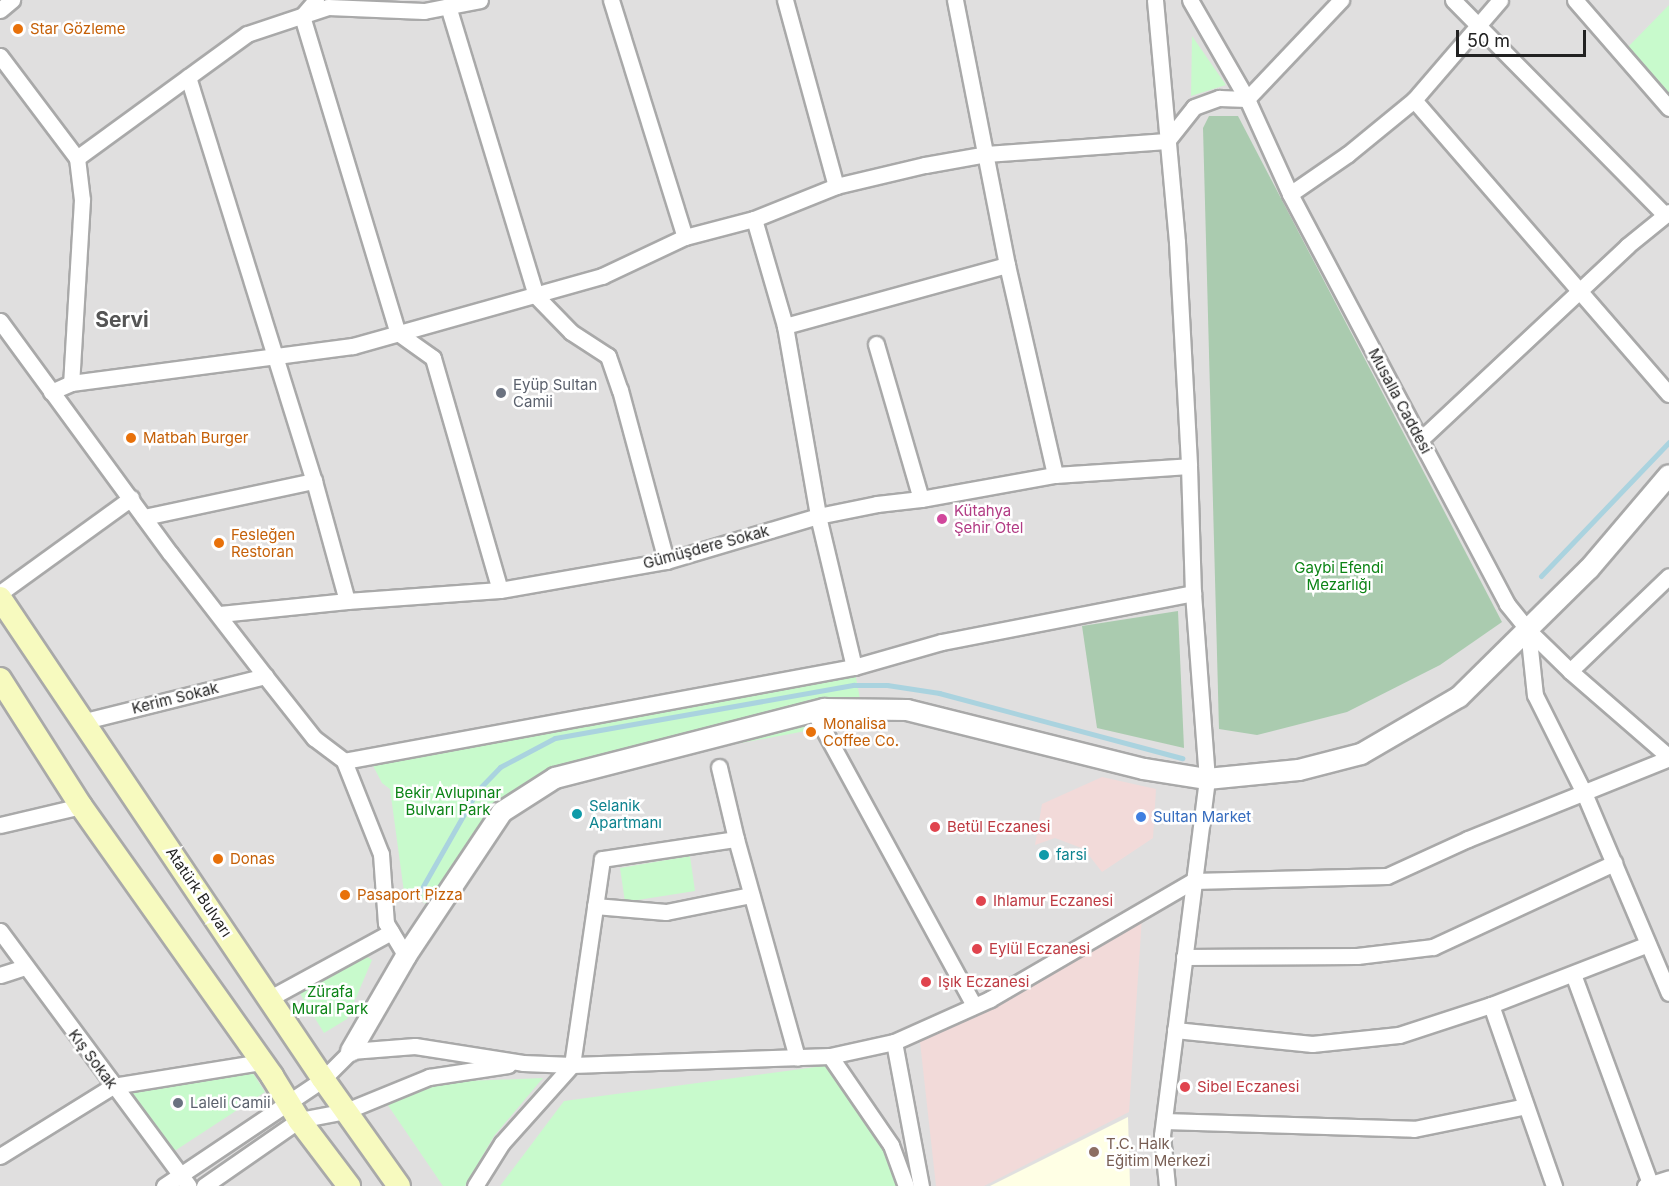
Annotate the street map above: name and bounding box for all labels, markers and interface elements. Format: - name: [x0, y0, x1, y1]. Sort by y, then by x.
- scale bar: [1459, 18, 1590, 56]
- place label: Star Gözleme: [30, 20, 125, 38]
- marker: Star Gözleme: [11, 22, 25, 36]
- text: 50 m: [1467, 30, 1510, 51]
- district label: Servi: [95, 307, 149, 333]
- street label: Musalla Caddesi: [1365, 345, 1435, 457]
- place label: Eyüp Sultan Camii: [513, 375, 597, 410]
- marker: Eyüp Sultan Camii: [494, 386, 508, 400]
- place label: Matbah Burger: [143, 429, 248, 447]
- marker: Matbah Burger: [124, 431, 138, 445]
- place label: Kütahya Şehir Otel: [954, 501, 1023, 536]
- marker: Kütahya Şehir Otel: [935, 512, 949, 526]
- street label: Gümüşdere Sokak: [641, 522, 771, 572]
- place label: Fesleğen Restoran: [231, 525, 295, 560]
- marker: Fesleğen Restoran: [212, 536, 226, 550]
- park label: Gaybi Efendi Mezarlığı: [1294, 558, 1384, 593]
- street label: Kerim Sokak: [130, 679, 220, 717]
- place label: Monalisa Coffee Co.: [823, 714, 899, 749]
- marker: Monalisa Coffee Co.: [804, 725, 818, 739]
- park label: Bekir Avlupınar Bulvarı Park: [395, 783, 501, 818]
- place label: Selanik Apartmanı: [589, 796, 662, 831]
- marker: Selanik Apartmanı: [570, 807, 584, 821]
- place label: Sultan Market: [1153, 808, 1251, 826]
- marker: Sultan Market: [1134, 810, 1148, 824]
- place label: Betül Eczanesi: [947, 818, 1050, 836]
- marker: Betül Eczanesi: [928, 820, 942, 834]
- street label: Atatürk Bulvarı: [162, 844, 236, 940]
- place label: farsi: [1056, 846, 1087, 864]
- marker: farsi: [1037, 848, 1051, 862]
- place label: Donas: [230, 850, 275, 868]
- marker: Donas: [211, 852, 225, 866]
- place label: Pasaport Pizza: [357, 886, 463, 904]
- marker: Pasaport Pizza: [338, 888, 352, 902]
- place label: Ihlamur Eczanesi: [993, 892, 1113, 910]
- marker: Ihlamur Eczanesi: [974, 894, 988, 908]
- place label: Eylül Eczanesi: [989, 940, 1090, 958]
- marker: Eylül Eczanesi: [970, 942, 984, 956]
- place label: Işık Eczanesi: [938, 973, 1029, 991]
- marker: Işık Eczanesi: [919, 975, 933, 989]
- park label: Zürafa Mural Park: [292, 982, 368, 1017]
- street label: Kış Sokak: [65, 1026, 121, 1092]
- place label: Sibel Eczanesi: [1197, 1078, 1299, 1096]
- marker: Sibel Eczanesi: [1178, 1080, 1192, 1094]
- place label: Laleli Camii: [190, 1094, 271, 1112]
- marker: Laleli Camii: [171, 1096, 185, 1110]
- place label: T.C. Halk Eğitim Merkezi: [1106, 1134, 1210, 1169]
- marker: T.C. Halk Eğitim Merkezi: [1087, 1145, 1101, 1159]

